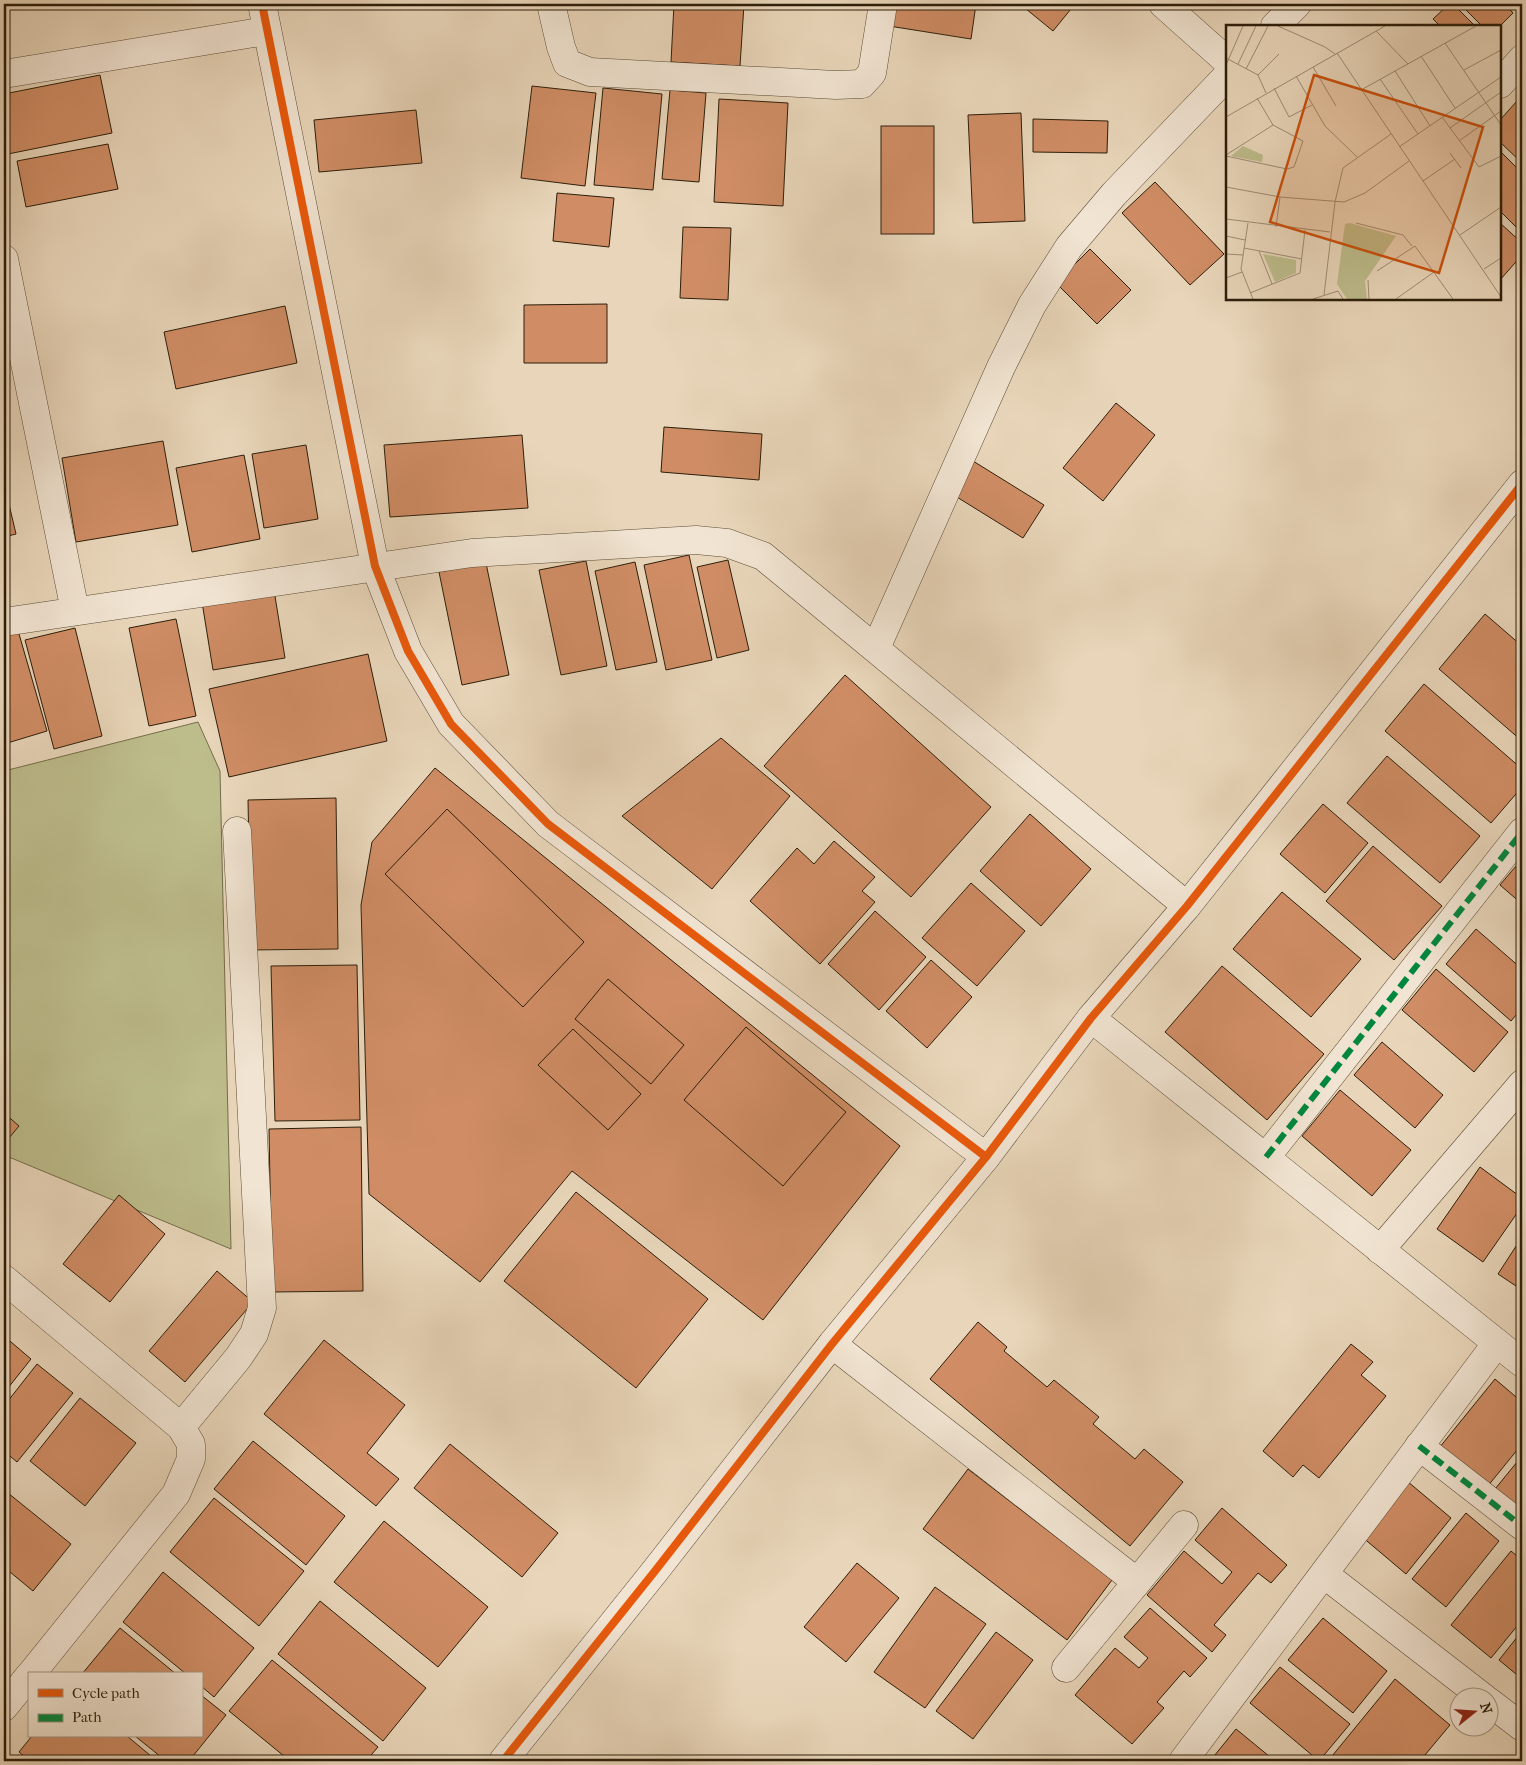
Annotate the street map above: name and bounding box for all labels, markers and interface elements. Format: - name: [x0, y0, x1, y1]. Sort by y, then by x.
- inset map: [1226, 25, 1501, 300]
- legend: [28, 1672, 202, 1738]
- text: Cycle path: [72, 1684, 140, 1702]
- north arrow: [1448, 1688, 1498, 1738]
- text: N: [1476, 1701, 1496, 1716]
- text: Path: [72, 1708, 102, 1726]

